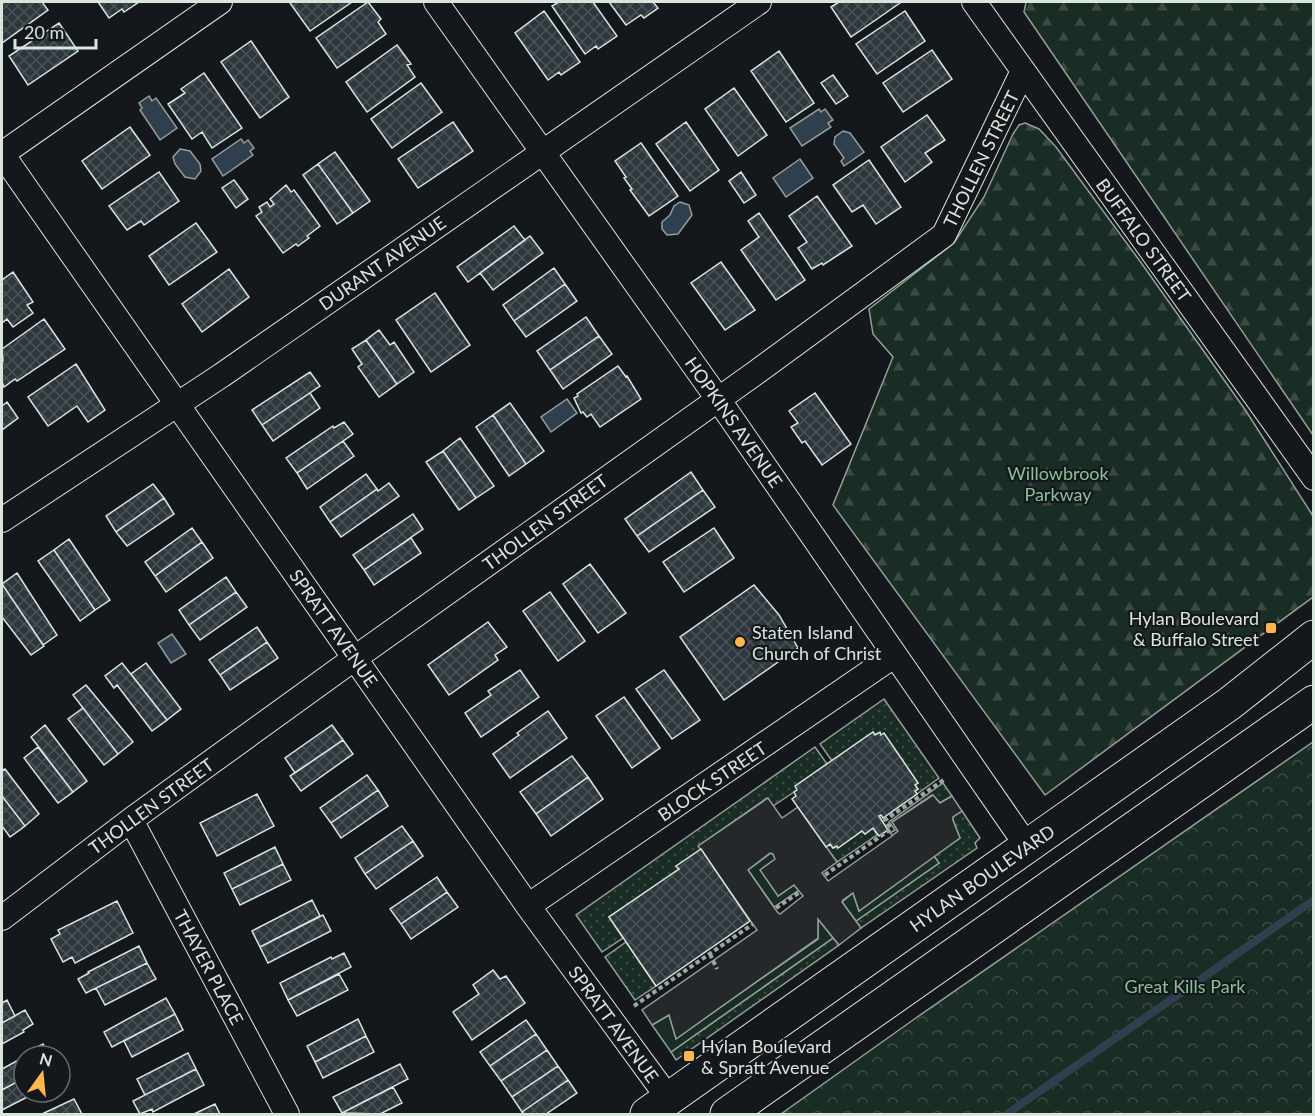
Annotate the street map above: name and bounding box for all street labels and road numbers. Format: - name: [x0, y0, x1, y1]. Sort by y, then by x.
- street label: THOLLEN STREET: [938, 87, 1024, 231]
- street label: BUFFALO STREET: [1092, 174, 1196, 306]
- street label: DURANT AVENUE: [314, 211, 450, 315]
- street label: HOPKINS AVENUE: [681, 352, 787, 492]
- street label: THOLLEN STREET: [478, 469, 612, 575]
- street label: SPRATT AVENUE: [285, 565, 383, 691]
- street label: BLOCK STREET: [653, 736, 771, 825]
- street label: THOLLEN STREET: [84, 753, 218, 859]
- street label: HYLAN BOULEVARD: [905, 820, 1059, 936]
- street label: THAYER PLACE: [169, 906, 249, 1028]
- street label: SPRATT AVENUE: [564, 961, 664, 1087]

